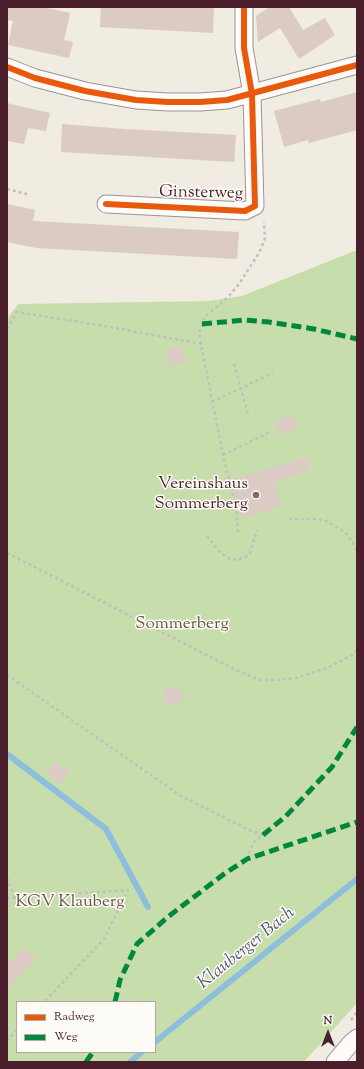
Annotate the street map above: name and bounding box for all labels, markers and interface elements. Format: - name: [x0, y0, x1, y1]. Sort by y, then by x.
- street label: Ginsterweg: [159, 183, 243, 205]
- place label: Vereinshaus Sommerberg: [155, 475, 248, 515]
- marker: Vereinshaus Sommerberg: [251, 490, 261, 500]
- park label: Sommerberg: [135, 615, 229, 635]
- park label: KGV Klauberg: [16, 893, 124, 913]
- water label: Klauberger Bach: [194, 903, 300, 995]
- legend: [16, 1001, 156, 1053]
- text: Radweg: [54, 1008, 95, 1026]
- north arrow: [308, 1013, 348, 1053]
- text: N: [324, 1013, 332, 1029]
- text: Weg: [54, 1028, 78, 1046]

